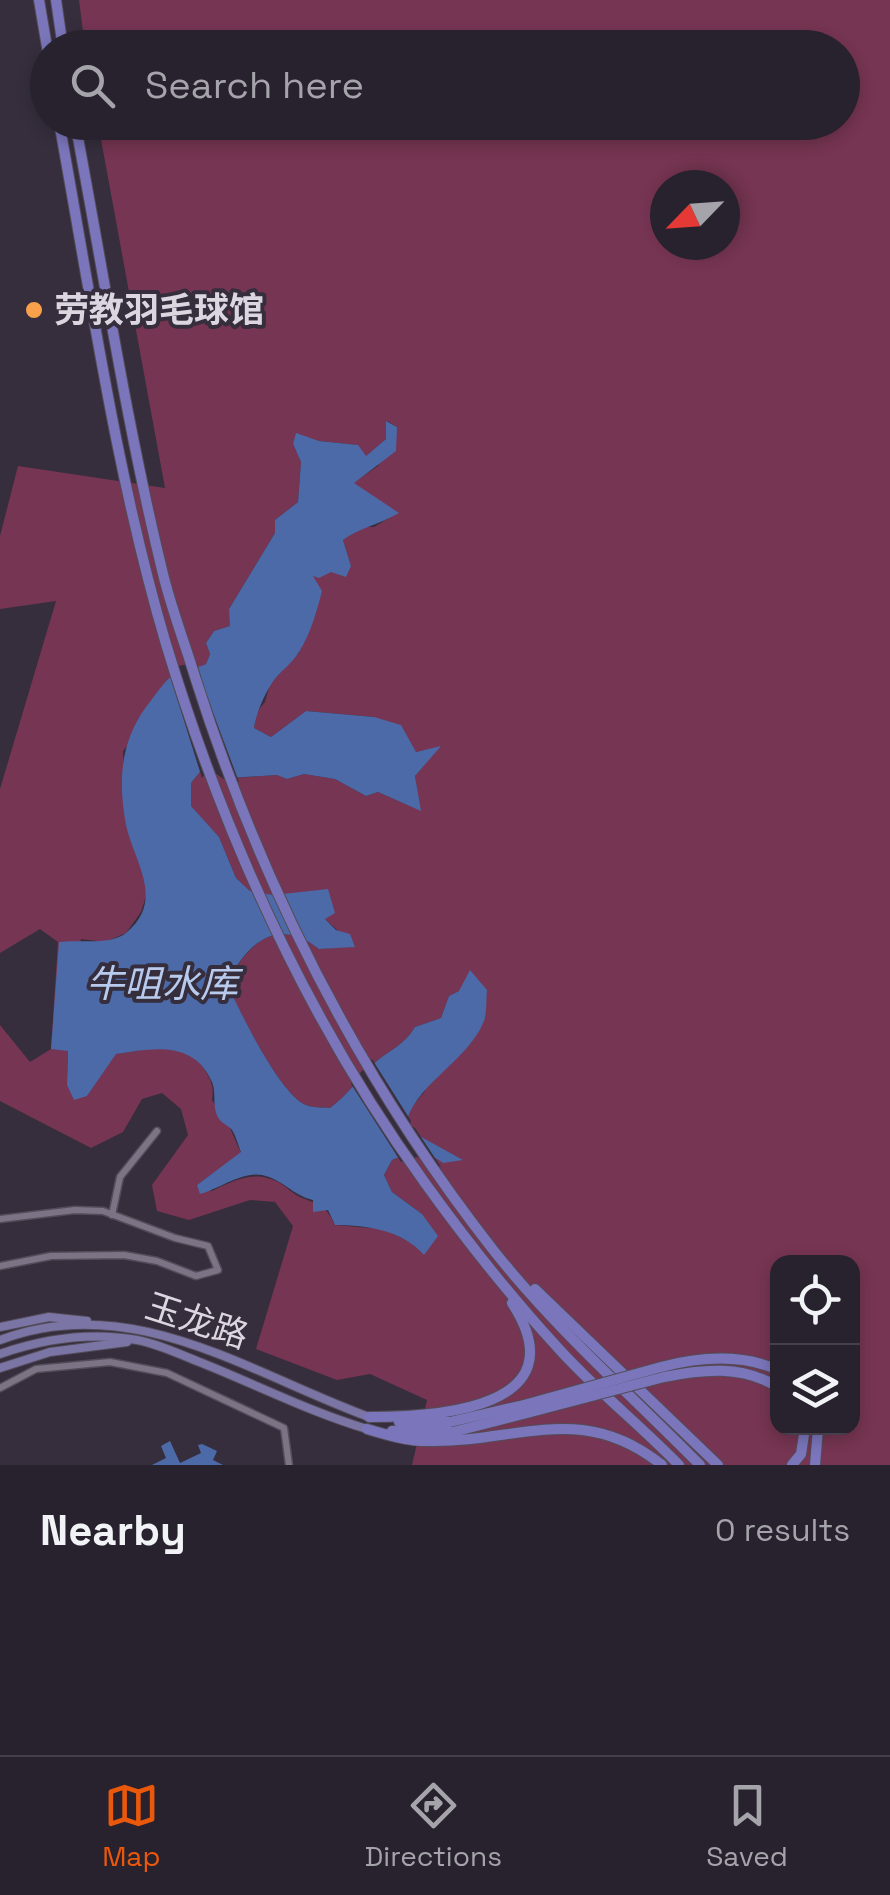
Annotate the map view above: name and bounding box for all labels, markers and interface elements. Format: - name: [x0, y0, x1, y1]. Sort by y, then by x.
- search box: [30, 30, 860, 140]
- icon: search: [65, 58, 120, 113]
- text: Search here: [145, 61, 364, 109]
- north arrow: [650, 170, 740, 260]
- place label: 劳教羽毛球馆: [54, 288, 264, 332]
- marker: 劳教羽毛球馆: [23, 299, 45, 321]
- water label: 牛咀水库: [86, 960, 244, 1008]
- map controls: [770, 1255, 860, 1435]
- button: locate: [770, 1255, 860, 1345]
- street label: 玉龙路: [140, 1284, 254, 1358]
- button: layers: [770, 1345, 860, 1435]
- text: Nearby: [40, 1504, 186, 1557]
- text: 0 results: [715, 1510, 850, 1550]
- tab: Map: [102, 1778, 160, 1874]
- tab: Directions: [365, 1778, 502, 1874]
- tab: Saved: [706, 1778, 788, 1874]

